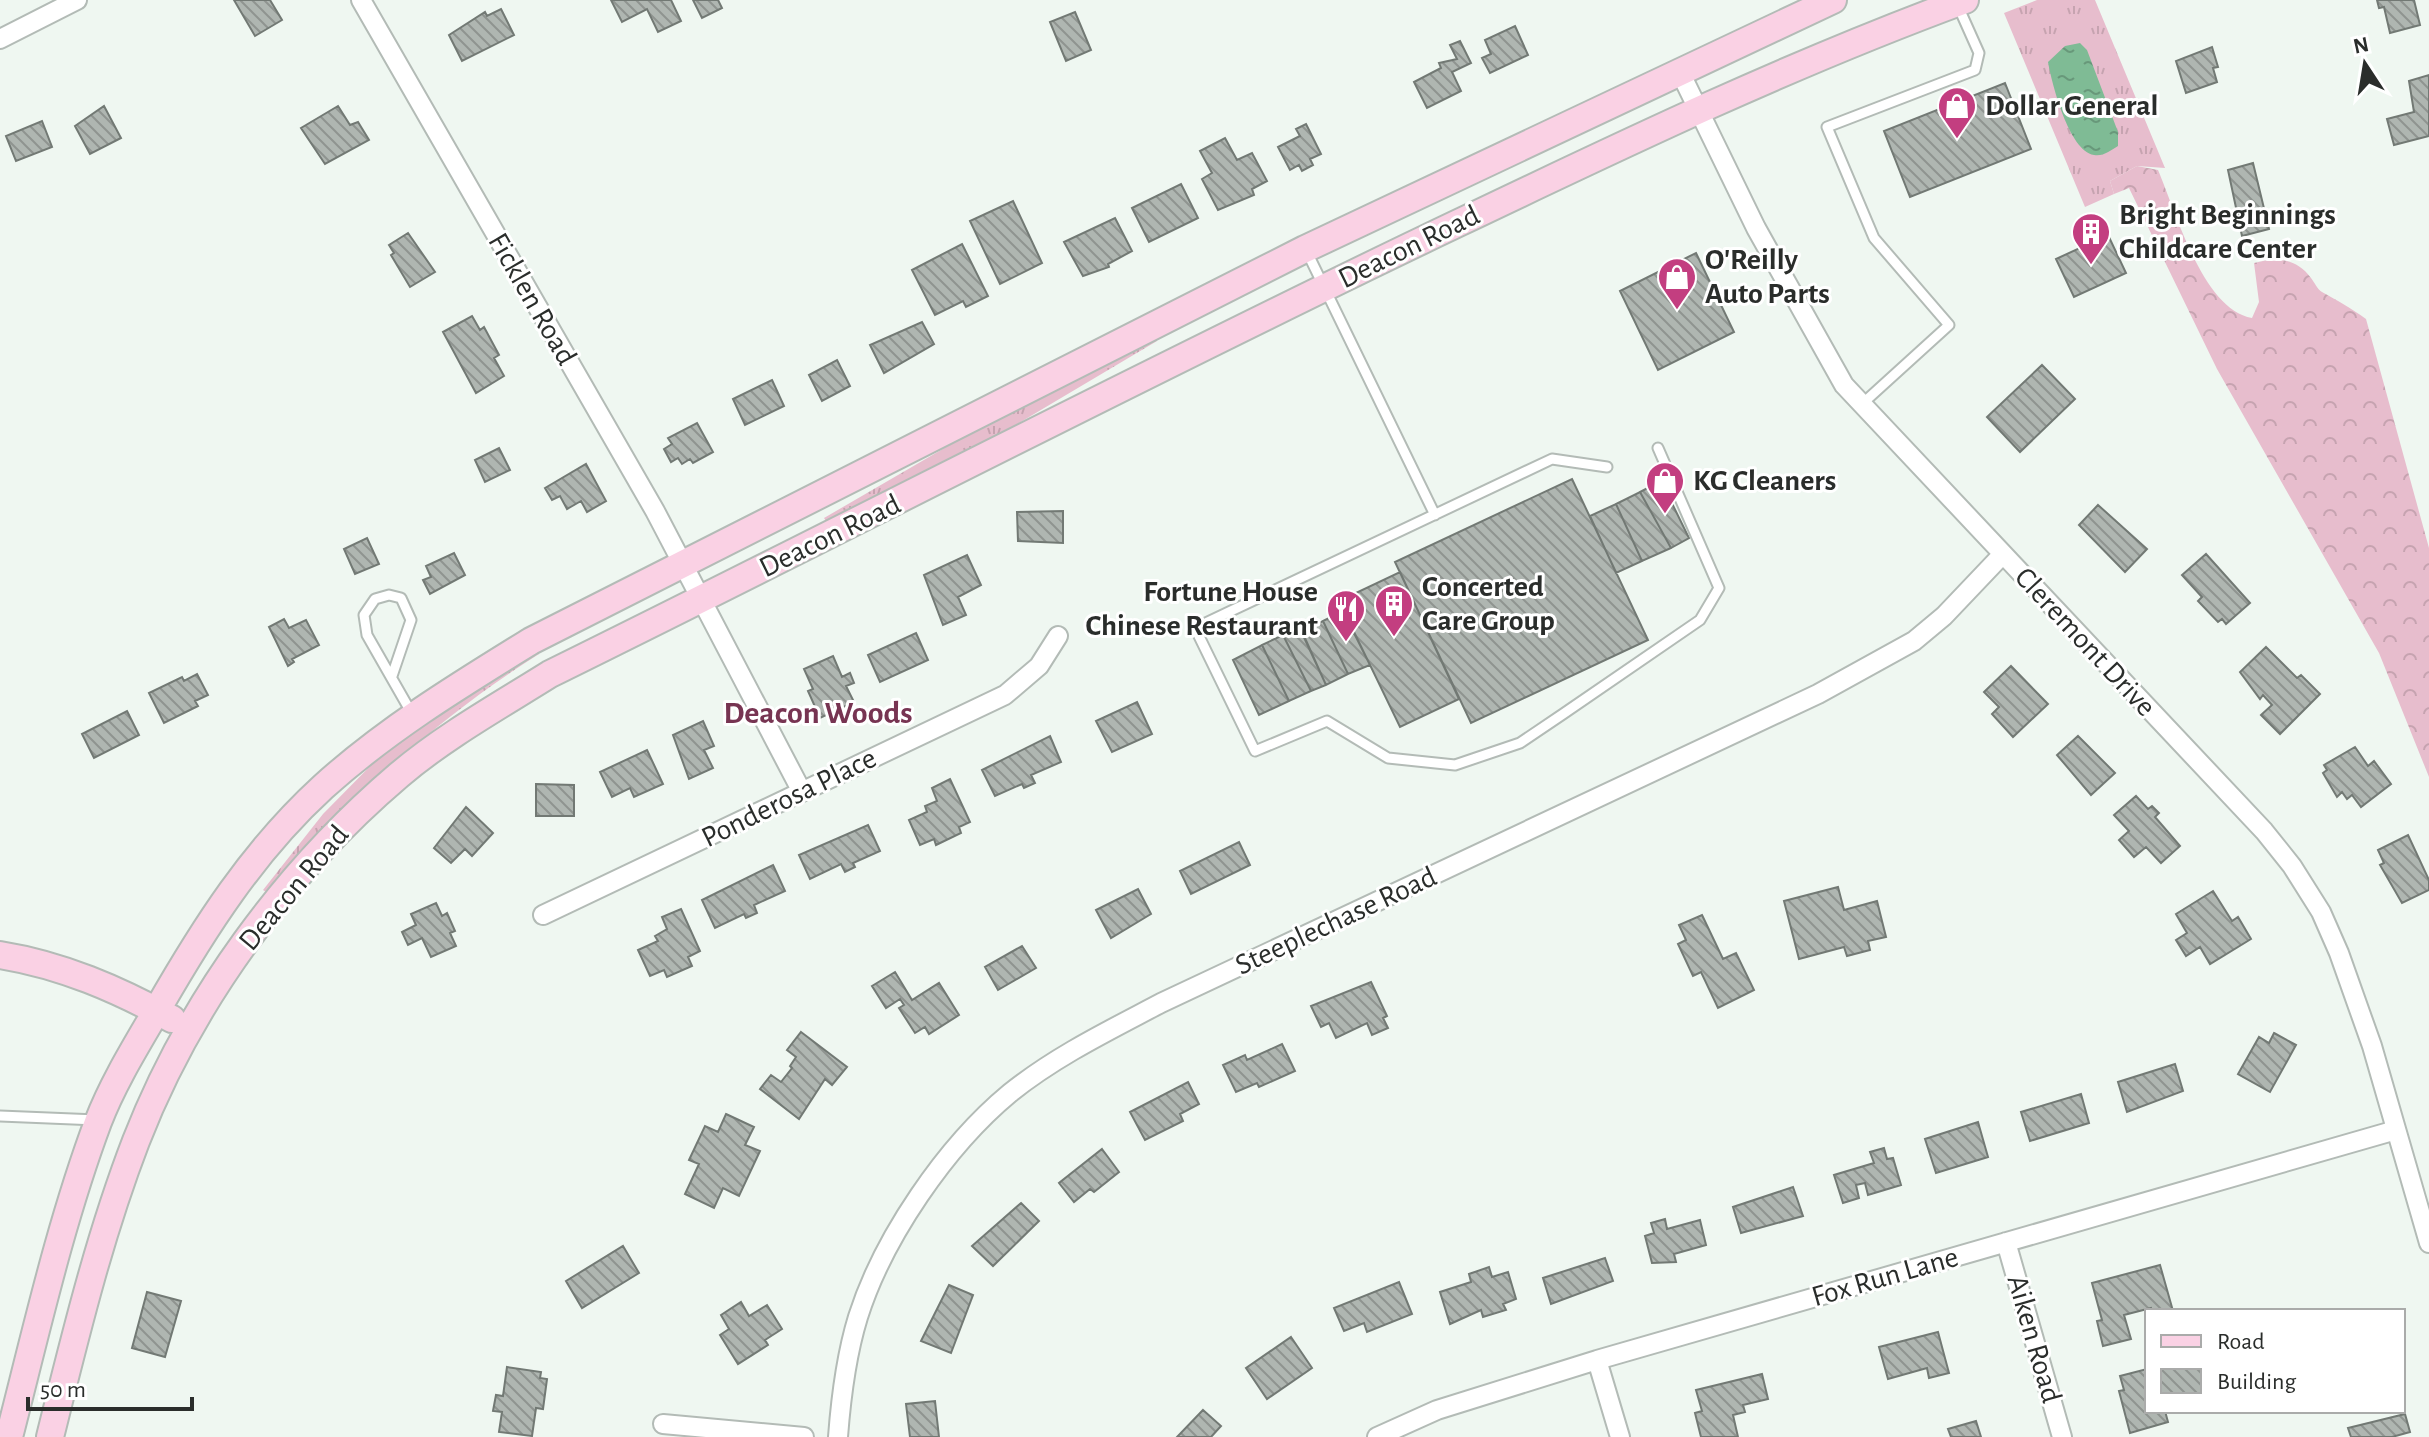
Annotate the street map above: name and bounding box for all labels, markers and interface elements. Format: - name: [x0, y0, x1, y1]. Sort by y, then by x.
- north arrow: [2325, 24, 2405, 104]
- text: N: [2351, 33, 2371, 58]
- shop icon: Dollar General: [1936, 85, 1978, 140]
- place label: Dollar General: [1985, 91, 2158, 121]
- street label: Deacon Road: [1334, 200, 1484, 294]
- place label: Bright Beginnings Childcare Center: [2119, 200, 2336, 264]
- building icon: Bright Beginnings Childcare Center: [2070, 211, 2112, 266]
- street label: Ficklen Road: [482, 228, 582, 370]
- place label: O'Reilly Auto Parts: [1705, 245, 1830, 309]
- shop icon: O'Reilly Auto Parts: [1656, 256, 1698, 311]
- shop icon: KG Cleaners: [1644, 460, 1686, 515]
- place label: KG Cleaners: [1693, 466, 1836, 496]
- street label: Deacon Road: [755, 489, 905, 583]
- street label: Cleremont Drive: [2009, 562, 2161, 722]
- place label: Concerted Care Group: [1422, 572, 1555, 636]
- place label: Fortune House Chinese Restaurant: [1085, 577, 1318, 641]
- building icon: Concerted Care Group: [1373, 583, 1415, 638]
- restaurant icon: Fortune House Chinese Restaurant: [1325, 588, 1367, 643]
- district label: Deacon Woods: [723, 697, 913, 729]
- street label: Ponderosa Place: [697, 743, 881, 853]
- street label: Deacon Road: [233, 820, 355, 956]
- street label: Steeplechase Road: [1231, 861, 1441, 981]
- street label: Fox Run Lane: [1808, 1242, 1962, 1312]
- street label: Aiken Road: [2001, 1272, 2067, 1406]
- legend: [2145, 1309, 2405, 1413]
- text: Road: [2217, 1330, 2265, 1354]
- scale bar: [28, 1361, 192, 1411]
- text: Building: [2217, 1370, 2296, 1394]
- text: 50 m: [40, 1378, 86, 1402]

